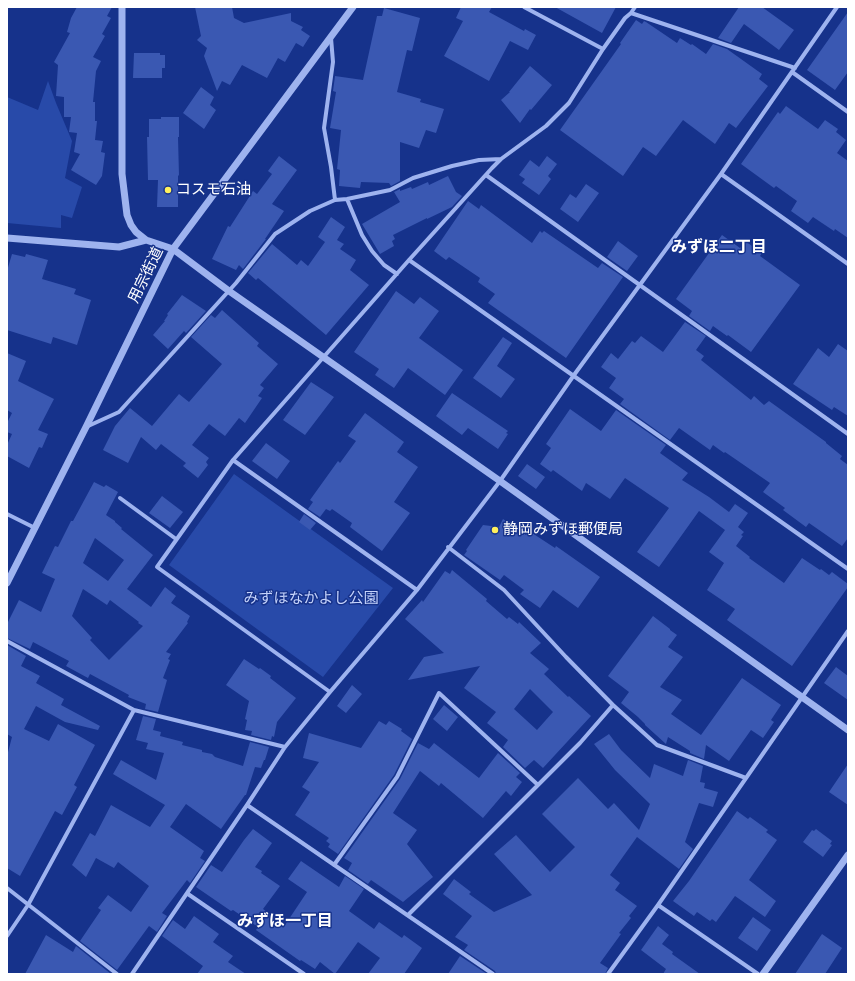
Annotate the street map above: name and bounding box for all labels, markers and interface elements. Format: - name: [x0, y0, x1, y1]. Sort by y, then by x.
- place label: コスモ石油: [176, 181, 251, 199]
- marker: コスモ石油: [163, 185, 173, 195]
- district label: みずほ二丁目: [671, 237, 767, 257]
- street label: 用宗街道: [125, 244, 167, 306]
- place label: 静岡みずほ郵便局: [503, 521, 623, 539]
- marker: 静岡みずほ郵便局: [490, 525, 500, 535]
- park label: みずほなかよし公園: [244, 590, 378, 608]
- district label: みずほ一丁目: [237, 911, 333, 931]

